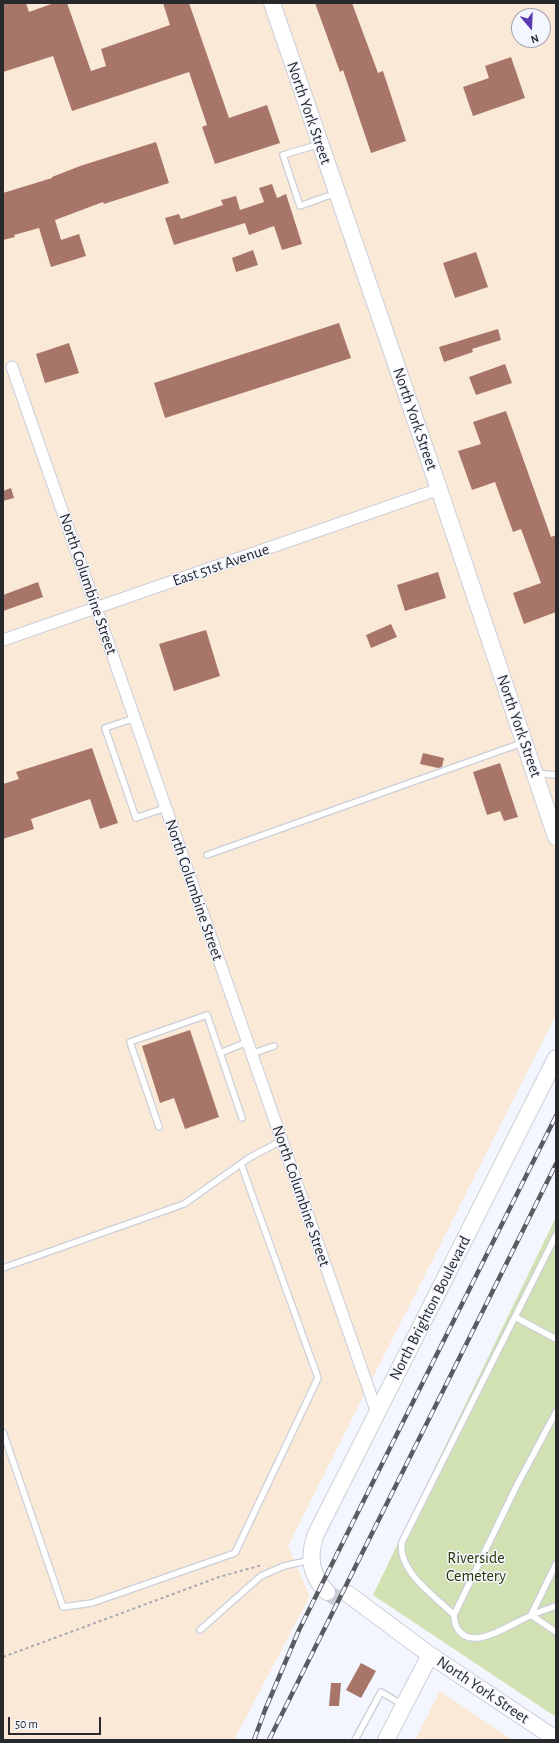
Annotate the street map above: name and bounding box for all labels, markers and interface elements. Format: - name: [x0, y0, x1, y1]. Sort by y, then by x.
- north arrow: [511, 8, 551, 48]
- text: N: [529, 32, 540, 45]
- street label: North York Street: [282, 59, 336, 167]
- street label: North York Street: [388, 365, 442, 473]
- street label: North Columbine Street: [55, 511, 121, 657]
- street label: East 51st Avenue: [170, 539, 272, 591]
- street label: North York Street: [492, 672, 546, 780]
- street label: North Columbine Street: [161, 817, 227, 963]
- street label: North Columbine Street: [268, 1123, 334, 1269]
- street label: North Brighton Boulevard: [385, 1233, 475, 1383]
- park label: Riverside Cemetery: [446, 1548, 506, 1586]
- street label: North York Street: [433, 1652, 533, 1728]
- scale bar: [10, 1709, 103, 1735]
- text: 50 m: [15, 1718, 38, 1730]

